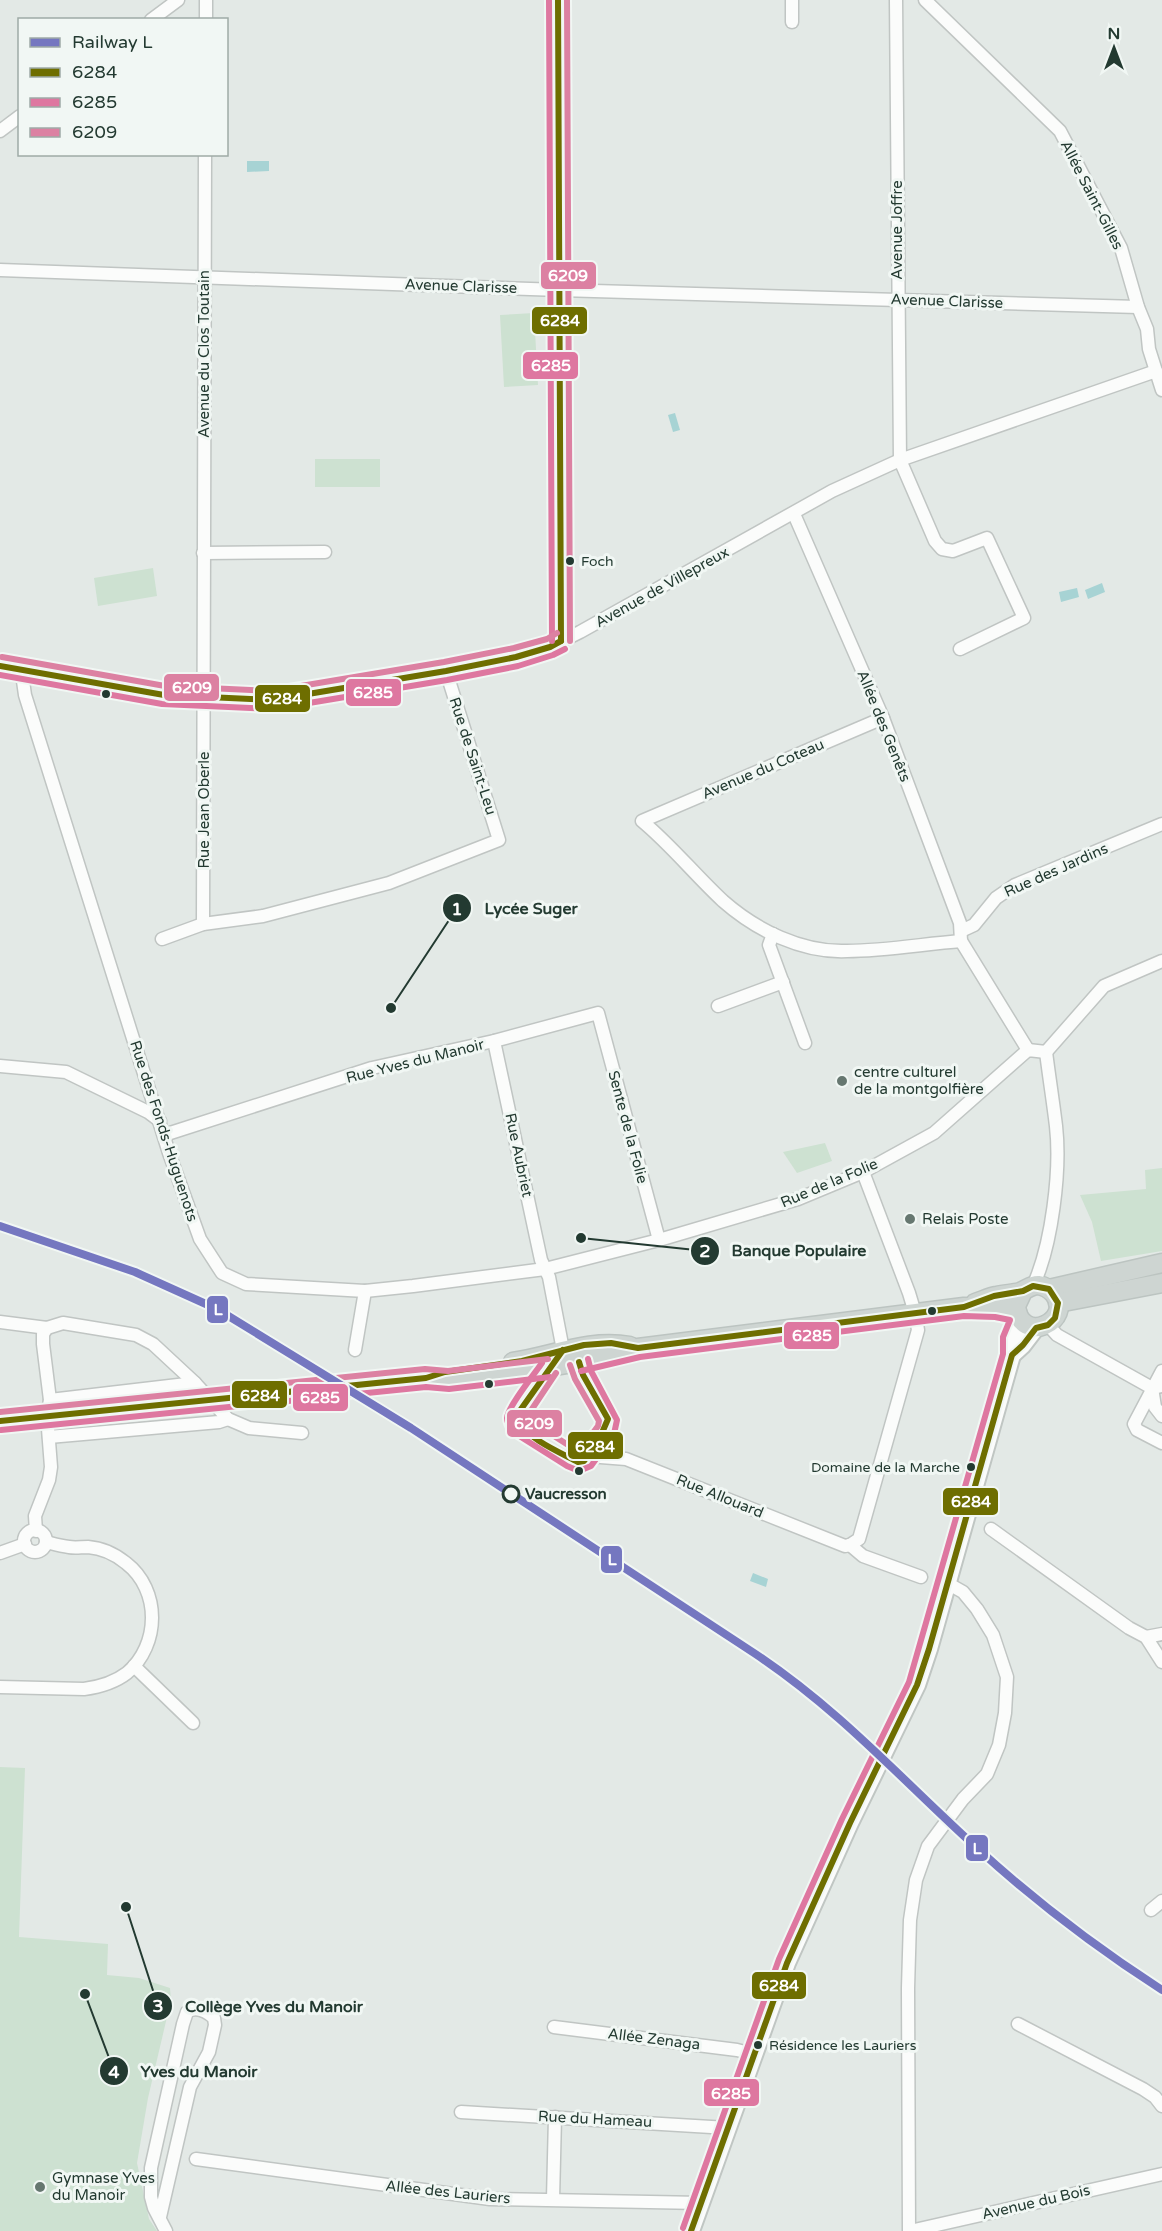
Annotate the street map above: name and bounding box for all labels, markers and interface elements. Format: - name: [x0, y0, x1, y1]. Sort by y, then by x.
- legend: [18, 18, 228, 156]
- north arrow: [1084, 18, 1144, 78]
- text: N: [1108, 24, 1120, 44]
- text: Railway L: [72, 31, 153, 53]
- text: 6284: [72, 61, 117, 83]
- text: 6285: [72, 91, 117, 113]
- text: 6209: [72, 121, 117, 143]
- street label: Allée Saint-Gilles: [1057, 137, 1127, 253]
- street label: Avenue Joffre: [888, 180, 906, 280]
- line badge: 6209: [540, 261, 597, 290]
- text: 6209: [548, 266, 588, 286]
- street label: Avenue du Clos Toutain: [195, 270, 213, 438]
- street label: Avenue Clarisse: [404, 275, 518, 297]
- street label: Avenue Clarisse: [890, 290, 1004, 312]
- line badge: 6284: [531, 306, 588, 335]
- text: 6284: [540, 311, 580, 331]
- line badge: 6285: [522, 351, 579, 380]
- text: 6285: [531, 356, 571, 376]
- street label: Avenue de Villepreux: [592, 543, 732, 631]
- place label: Foch: [581, 553, 613, 570]
- marker: Foch: [564, 555, 576, 567]
- street label: Allée des Genêts: [853, 668, 915, 784]
- line badge: 6209: [163, 673, 220, 702]
- text: 6209: [172, 678, 212, 698]
- line badge: 6285: [345, 678, 402, 707]
- text: 6285: [353, 683, 393, 703]
- line badge: 6284: [254, 684, 311, 713]
- unlabelled marker: [100, 688, 112, 700]
- text: 6284: [262, 689, 302, 709]
- street label: Rue de Saint-Leu: [446, 695, 500, 817]
- street label: Avenue du Coteau: [699, 735, 827, 803]
- street label: Rue Jean Oberle: [195, 751, 213, 869]
- street label: Rue des Jardins: [1001, 839, 1111, 901]
- callout: Lycée Suger: [442, 891, 590, 925]
- text: 1: [451, 898, 463, 920]
- text: Lycée Suger: [484, 899, 578, 919]
- street label: Rue Yves du Manoir: [344, 1035, 486, 1087]
- street label: Rue des Fonds-Huguenots: [126, 1038, 202, 1224]
- place label: centre culturel de la montgolfière: [854, 1063, 984, 1098]
- street label: Sente de la Folie: [604, 1069, 652, 1185]
- marker: centre culturel de la montgolfière: [835, 1074, 849, 1088]
- street label: Rue Aubriet: [501, 1111, 537, 1199]
- street label: Rue de la Folie: [778, 1154, 880, 1212]
- place label: Relais Poste: [922, 1210, 1008, 1228]
- marker: Relais Poste: [903, 1212, 917, 1226]
- callout: Banque Populaire: [690, 1234, 879, 1268]
- text: 2: [699, 1240, 711, 1262]
- text: Banque Populaire: [732, 1241, 866, 1261]
- line badge: L: [206, 1295, 229, 1324]
- text: L: [213, 1300, 223, 1320]
- unlabelled marker: [926, 1305, 938, 1317]
- line badge: 6285: [783, 1321, 840, 1350]
- text: 6285: [792, 1326, 832, 1346]
- unlabelled marker: [483, 1378, 495, 1390]
- line badge: 6284: [231, 1380, 288, 1409]
- line badge: 6285: [292, 1383, 349, 1412]
- text: 6284: [240, 1386, 280, 1406]
- text: 6285: [300, 1388, 340, 1408]
- line badge: 6209: [506, 1409, 563, 1438]
- text: 6209: [514, 1414, 554, 1434]
- line badge: 6284: [567, 1431, 624, 1460]
- text: 6284: [575, 1437, 615, 1457]
- place label: Domaine de la Marche: [811, 1459, 960, 1476]
- marker: Domaine de la Marche: [965, 1461, 977, 1473]
- unlabelled marker: [573, 1465, 585, 1477]
- street label: Rue Allouard: [674, 1470, 766, 1522]
- marker: Vaucresson: [502, 1485, 520, 1503]
- place label: Vaucresson: [525, 1485, 607, 1503]
- line badge: 6284: [942, 1487, 999, 1516]
- text: 6284: [951, 1492, 991, 1512]
- line badge: L: [600, 1545, 623, 1574]
- text: L: [607, 1550, 617, 1570]
- line badge: L: [965, 1834, 989, 1862]
- text: L: [972, 1839, 982, 1859]
- line badge: 6284: [751, 1971, 807, 2000]
- text: 6284: [759, 1976, 799, 1996]
- callout: Collège Yves du Manoir: [143, 1989, 375, 2023]
- text: 3: [152, 1995, 164, 2017]
- text: Collège Yves du Manoir: [185, 1997, 364, 2017]
- street label: Allée Zenaga: [607, 2024, 701, 2054]
- place label: Résidence les Lauriers: [769, 2037, 917, 2054]
- marker: Résidence les Lauriers: [752, 2039, 764, 2051]
- callout: Yves du Manoir: [99, 2054, 270, 2088]
- text: 4: [108, 2061, 120, 2083]
- text: Yves du Manoir: [141, 2062, 258, 2082]
- line badge: 6285: [703, 2078, 760, 2107]
- text: 6285: [711, 2084, 751, 2104]
- street label: Rue du Hameau: [537, 2107, 653, 2131]
- place label: Gymnase Yves du Manoir: [52, 2169, 155, 2204]
- street label: Allée des Lauriers: [385, 2176, 511, 2208]
- marker: Gymnase Yves du Manoir: [33, 2180, 47, 2194]
- street label: Avenue du Bois: [980, 2181, 1092, 2223]

